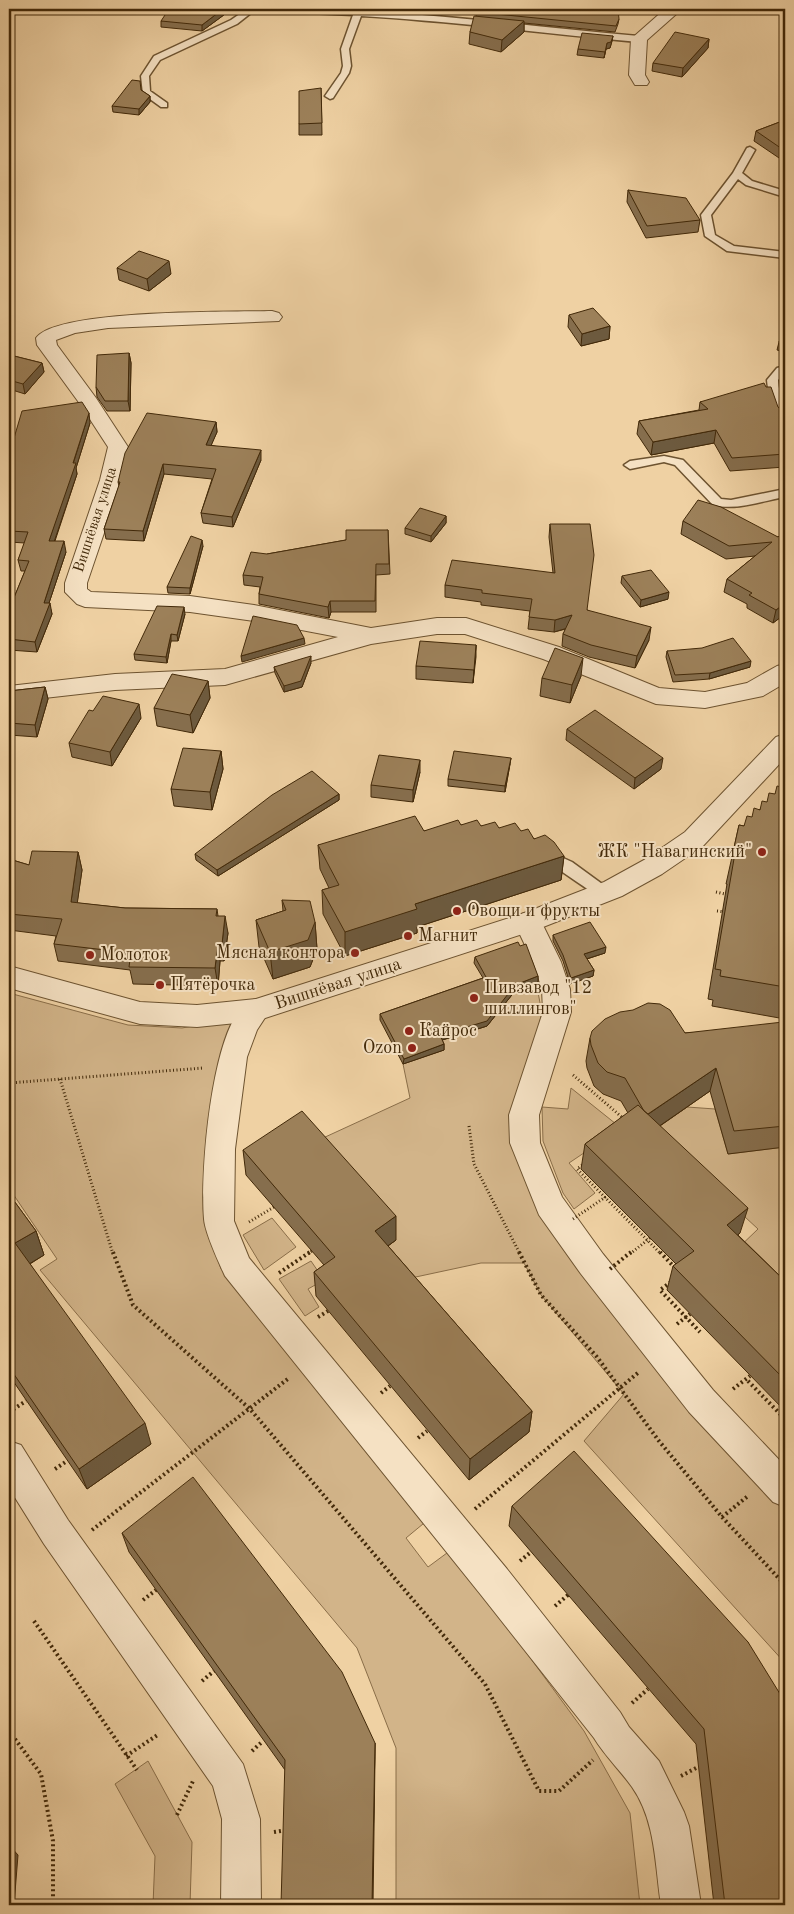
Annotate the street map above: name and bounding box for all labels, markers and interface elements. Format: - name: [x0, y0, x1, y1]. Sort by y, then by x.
- street label: Вишнёвая улица: [72, 465, 120, 575]
- place label: ЖК "Навагинский": [597, 843, 752, 861]
- marker: ЖК "Навагинский": [756, 846, 768, 858]
- place label: Овощи и фрукты: [467, 902, 600, 921]
- marker: Овощи и фрукты: [451, 905, 463, 917]
- place label: Магнит: [418, 927, 478, 945]
- marker: Магнит: [402, 930, 414, 942]
- place label: Мясная контора: [216, 944, 345, 962]
- place label: Молоток: [100, 946, 168, 964]
- marker: Мясная контора: [349, 947, 361, 959]
- marker: Молоток: [84, 949, 96, 961]
- street label: Вишнёвая улица: [272, 955, 404, 1013]
- place label: Пятёрочка: [170, 976, 256, 994]
- marker: Пятёрочка: [154, 979, 166, 991]
- place label: Пивзавод "12 шиллингов": [484, 979, 592, 1018]
- marker: Пивзавод "12 шиллингов": [468, 992, 480, 1004]
- place label: Кайрос: [419, 1022, 477, 1040]
- marker: Кайрос: [403, 1025, 415, 1037]
- place label: Ozon: [363, 1039, 402, 1057]
- marker: Ozon: [406, 1042, 418, 1054]

